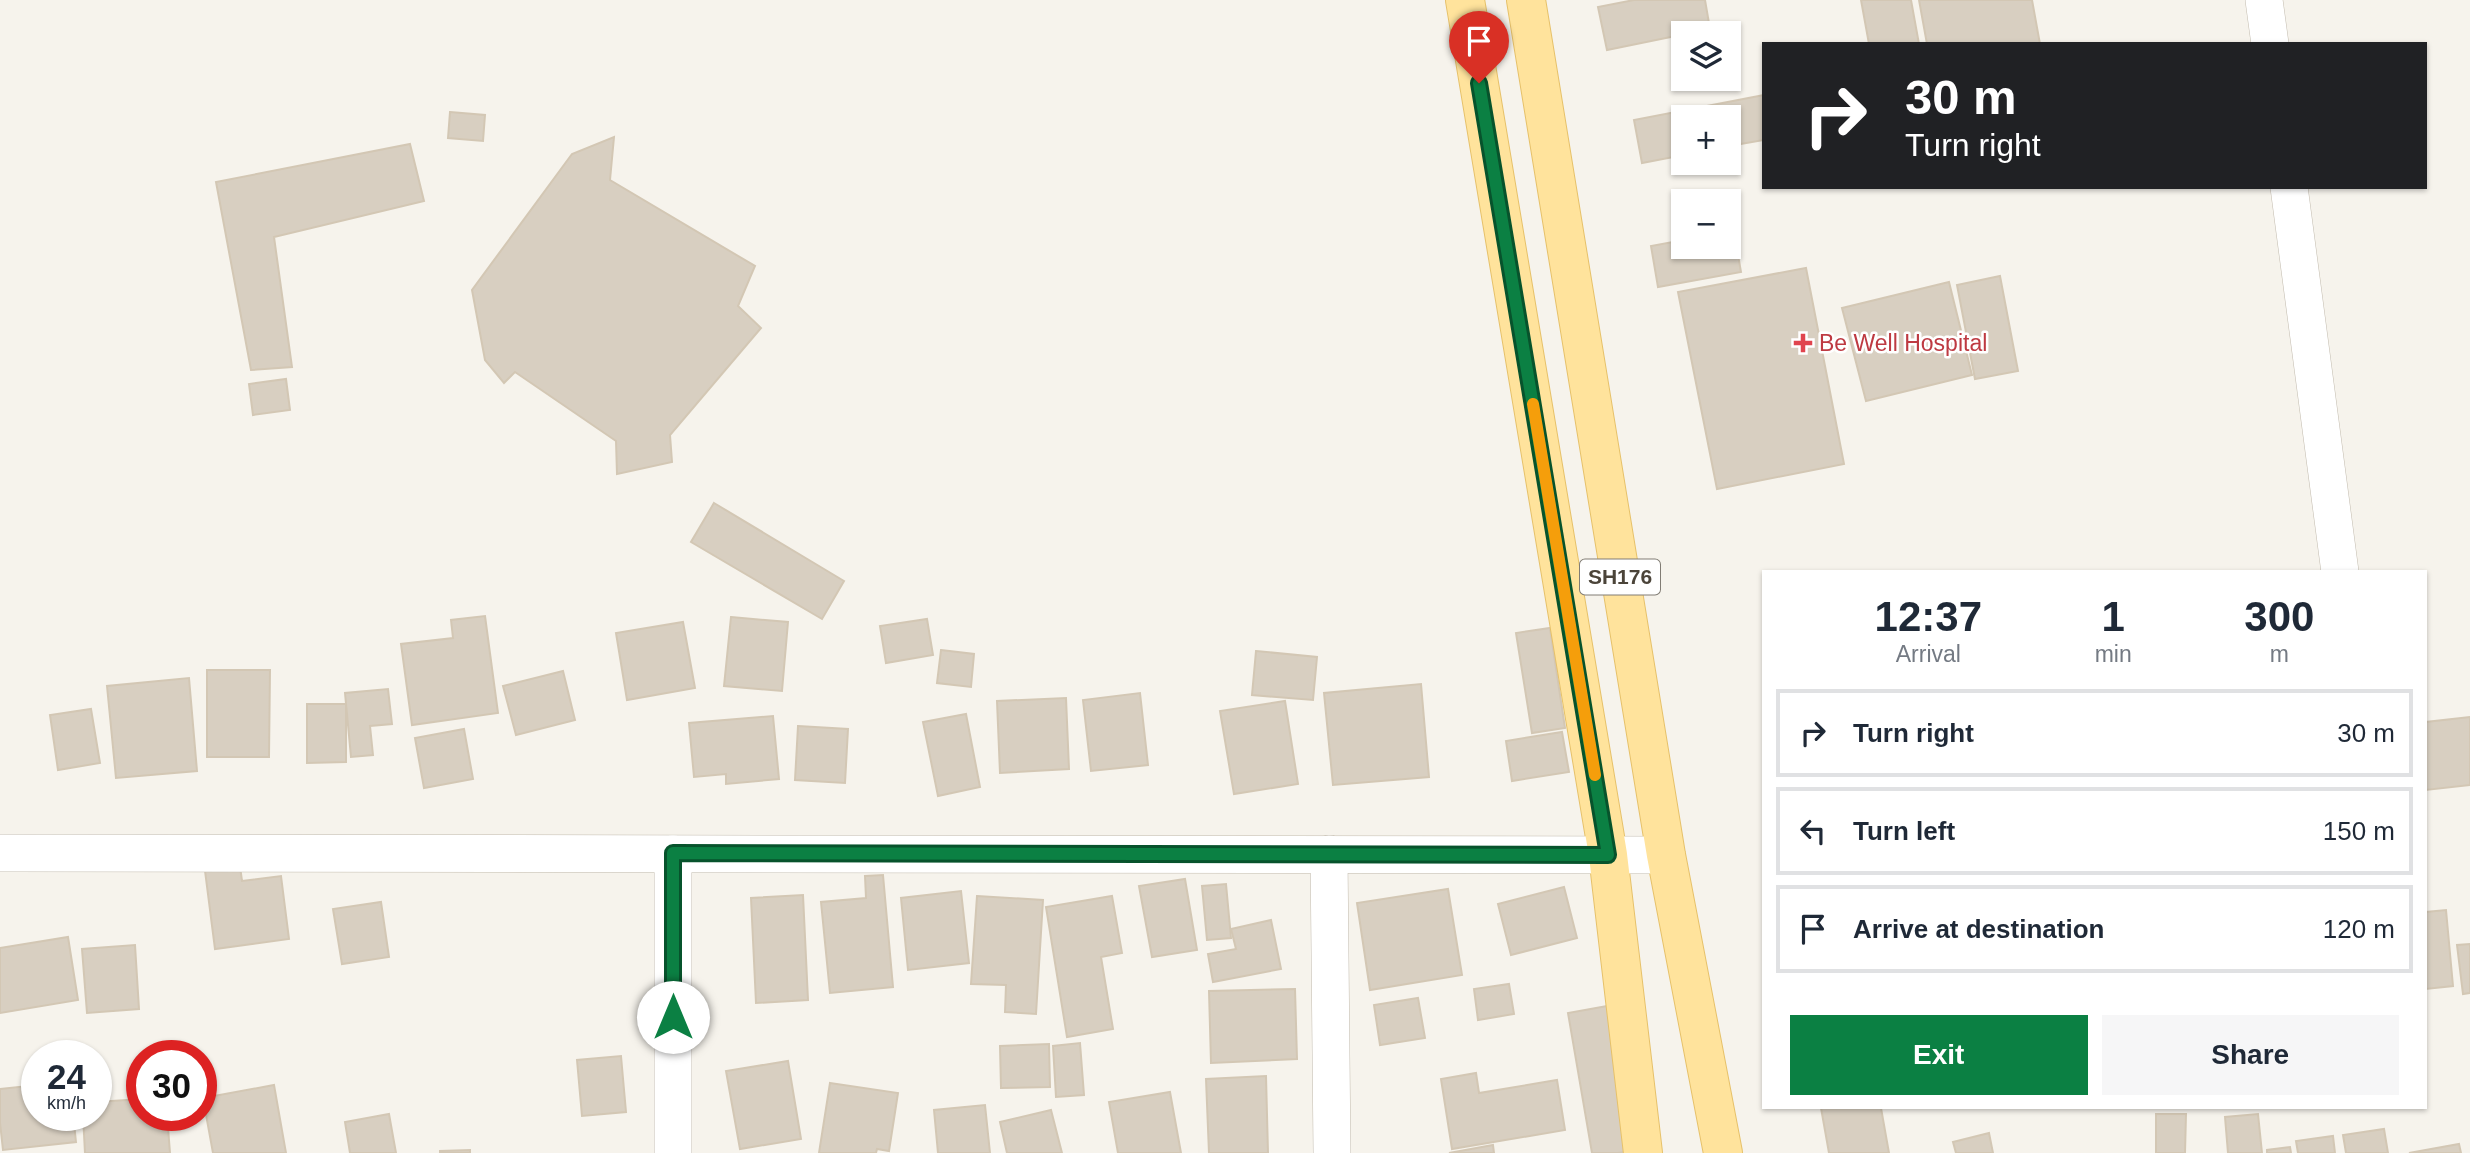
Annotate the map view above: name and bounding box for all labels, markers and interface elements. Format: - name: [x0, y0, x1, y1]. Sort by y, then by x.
- pin: [1449, 11, 1509, 83]
- map controls: [1671, 21, 1741, 259]
- button: layers: [1671, 21, 1741, 91]
- icon: arrive: [1460, 22, 1498, 60]
- icon: right: [1790, 70, 1881, 161]
- text: 30 m: [1905, 70, 2017, 124]
- button: +: [1671, 105, 1741, 175]
- text: Turn right: [1905, 127, 2041, 163]
- button: −: [1671, 189, 1741, 259]
- place label: Be Well Hospital: [1819, 330, 1987, 356]
- marker: Be Well Hospital: [1793, 333, 1813, 353]
- road number: SH176: [1580, 560, 1660, 594]
- text: 12:37: [1875, 593, 1982, 640]
- text: 1: [2101, 593, 2125, 640]
- text: 300: [2244, 593, 2314, 640]
- text: Arrival: [1896, 641, 1961, 667]
- text: min: [2095, 641, 2132, 667]
- text: m: [2270, 641, 2289, 667]
- icon: right: [1794, 714, 1832, 752]
- text: Turn right: [1853, 718, 1974, 748]
- text: 30 m: [2337, 718, 2395, 748]
- icon: left: [1794, 812, 1832, 850]
- text: Turn left: [1853, 816, 1955, 846]
- text: 150 m: [2323, 816, 2395, 846]
- icon: arrive: [1794, 910, 1832, 948]
- text: Arrive at destination: [1853, 914, 2104, 944]
- text: 120 m: [2323, 914, 2395, 944]
- position arrow: [636, 980, 710, 1054]
- button: Exit: [1790, 1015, 2088, 1095]
- button: Share: [2102, 1015, 2399, 1095]
- speed limit sign: 30: [126, 1040, 217, 1131]
- text: 24: [47, 1057, 86, 1096]
- text: km/h: [47, 1093, 86, 1113]

